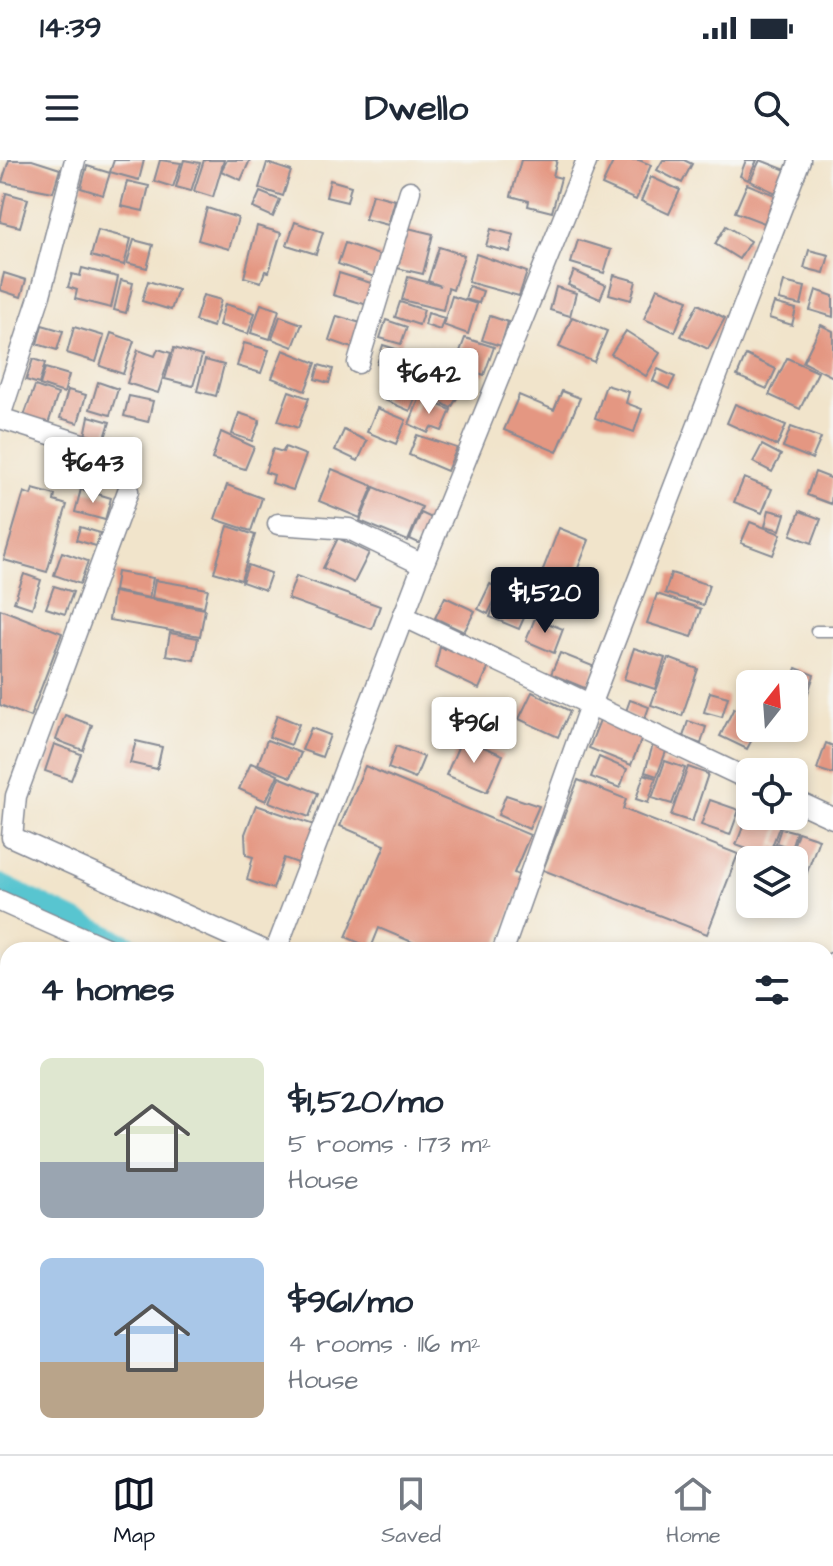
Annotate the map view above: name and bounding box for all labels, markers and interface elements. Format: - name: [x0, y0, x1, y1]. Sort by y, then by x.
- text: 14:39: [40, 7, 102, 49]
- text: Dwello: [365, 83, 468, 134]
- icon: menu: [40, 86, 84, 130]
- icon: search: [749, 86, 793, 130]
- pin: $642: [382, 348, 476, 416]
- text: $642: [397, 356, 461, 392]
- pin: $643: [46, 437, 140, 505]
- text: $643: [62, 445, 124, 481]
- pin: $1,520: [480, 567, 610, 635]
- text: $1,520: [509, 575, 581, 611]
- north arrow: [736, 670, 808, 742]
- map controls: [736, 670, 808, 918]
- pin: $961: [427, 697, 521, 765]
- text: $961: [450, 705, 498, 741]
- button: locate: [736, 758, 808, 830]
- button: layers: [736, 846, 808, 918]
- text: 4 homes: [40, 966, 175, 1014]
- icon: filters: [750, 968, 794, 1012]
- text: $1,520/mo: [288, 1078, 443, 1126]
- icon: home: [104, 1090, 200, 1186]
- text: 5 rooms · 173 m²: [288, 1126, 491, 1162]
- text: House: [288, 1162, 359, 1198]
- text: $961/mo: [288, 1278, 413, 1326]
- icon: home: [104, 1290, 200, 1386]
- text: 4 rooms · 116 m²: [288, 1326, 481, 1362]
- text: House: [288, 1362, 359, 1398]
- tab: Map: [112, 1472, 156, 1551]
- tab: Saved: [381, 1472, 441, 1551]
- tab: Home: [666, 1472, 721, 1551]

